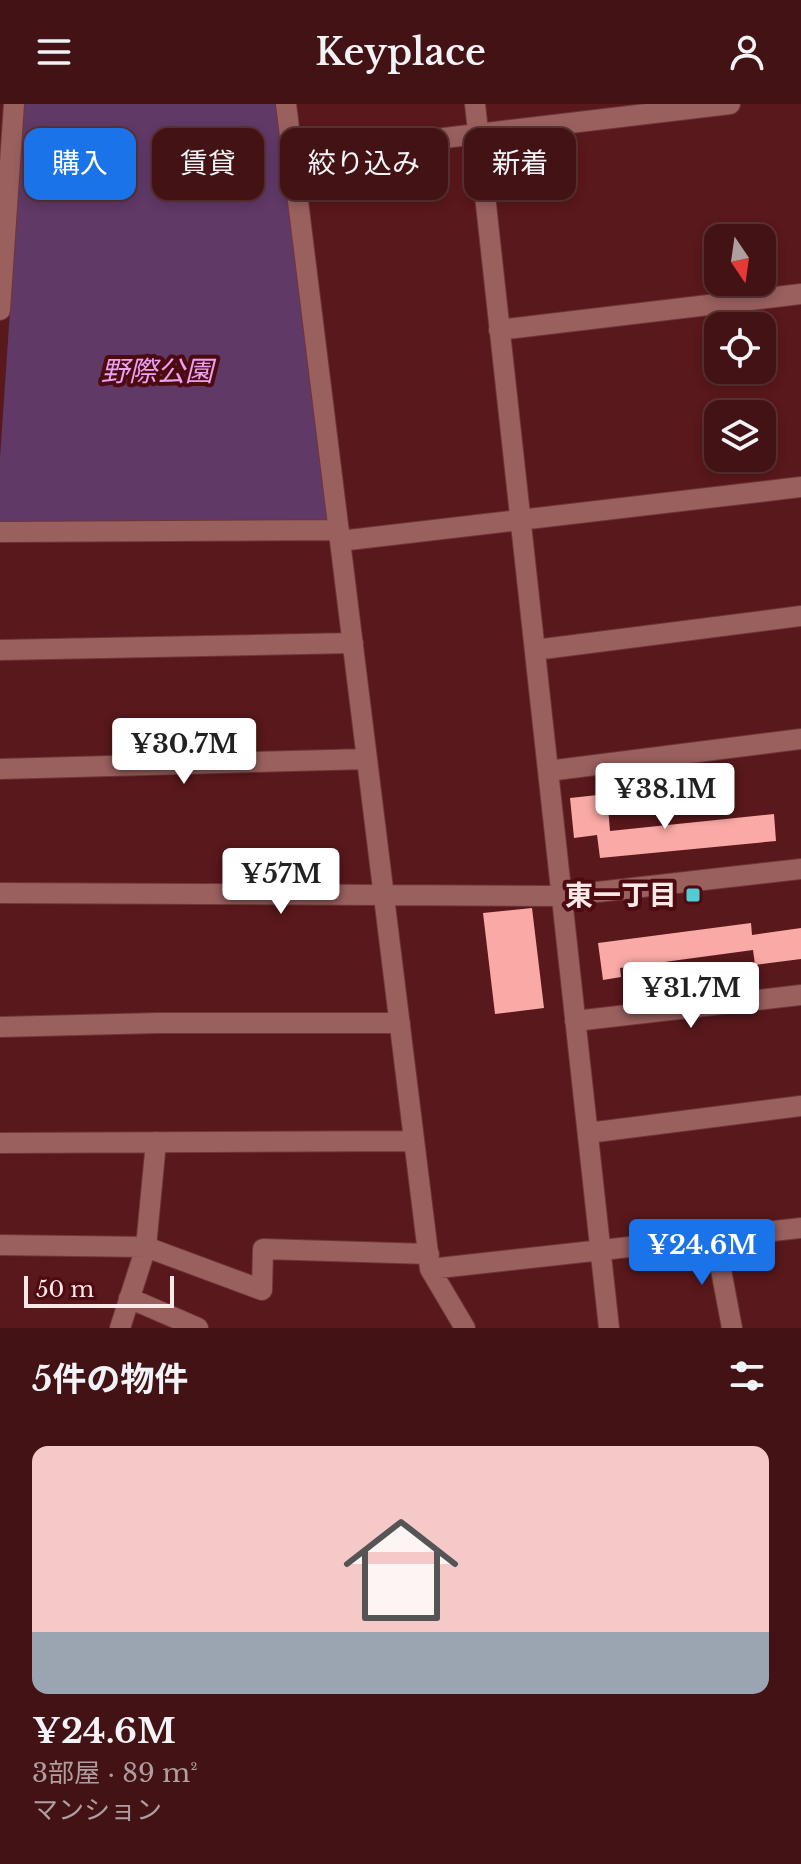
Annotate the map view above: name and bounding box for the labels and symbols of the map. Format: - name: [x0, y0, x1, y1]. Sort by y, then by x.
- north arrow: [704, 224, 776, 296]
- park label: 野際公園: [101, 354, 217, 389]
- pin: ¥30.7M: [119, 718, 249, 786]
- pin: ¥38.1M: [600, 763, 730, 831]
- pin: ¥57M: [234, 848, 328, 916]
- place label: 東一丁目: [565, 878, 677, 913]
- marker: 東一丁目: [684, 886, 702, 904]
- pin: ¥31.7M: [626, 962, 756, 1030]
- pin: ¥24.6M: [637, 1219, 767, 1287]
- scale bar: [24, 1272, 174, 1308]

